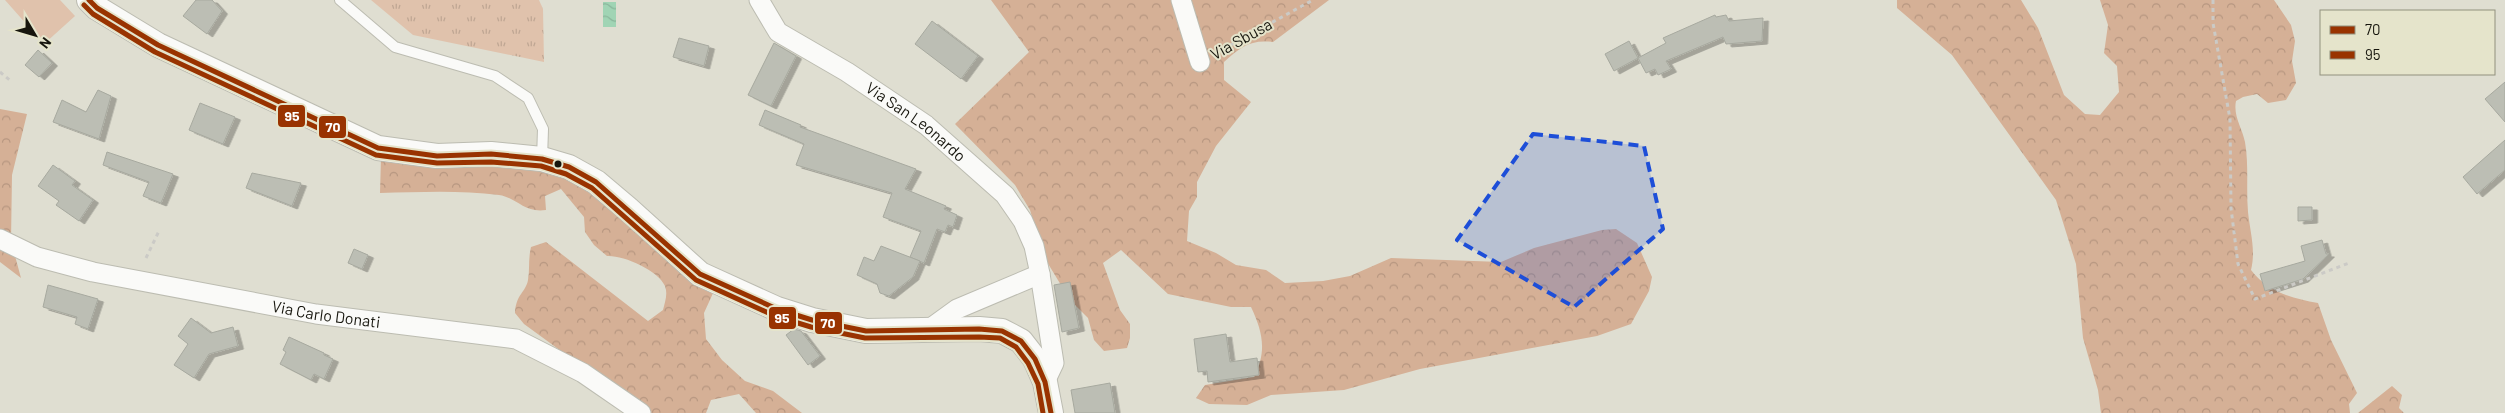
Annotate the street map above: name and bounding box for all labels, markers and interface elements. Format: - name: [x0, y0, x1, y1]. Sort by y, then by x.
- north arrow: [10, 10, 60, 60]
- legend: [2320, 10, 2495, 75]
- street label: Via Sbusa: [1207, 14, 1275, 63]
- text: 70: [2365, 20, 2381, 38]
- text: N: [36, 34, 55, 52]
- text: 95: [2365, 45, 2381, 63]
- street label: Via San Leonardo: [862, 77, 970, 165]
- line badge: 95: [277, 104, 306, 128]
- text: 95: [285, 107, 300, 124]
- line badge: 70: [318, 115, 347, 139]
- text: 70: [326, 118, 340, 135]
- unlabelled marker: [553, 159, 563, 169]
- street label: Via Carlo Donati: [270, 296, 381, 331]
- line badge: 95: [768, 306, 797, 330]
- text: 95: [775, 309, 790, 326]
- line badge: 70: [814, 311, 843, 335]
- text: 70: [821, 314, 835, 331]

